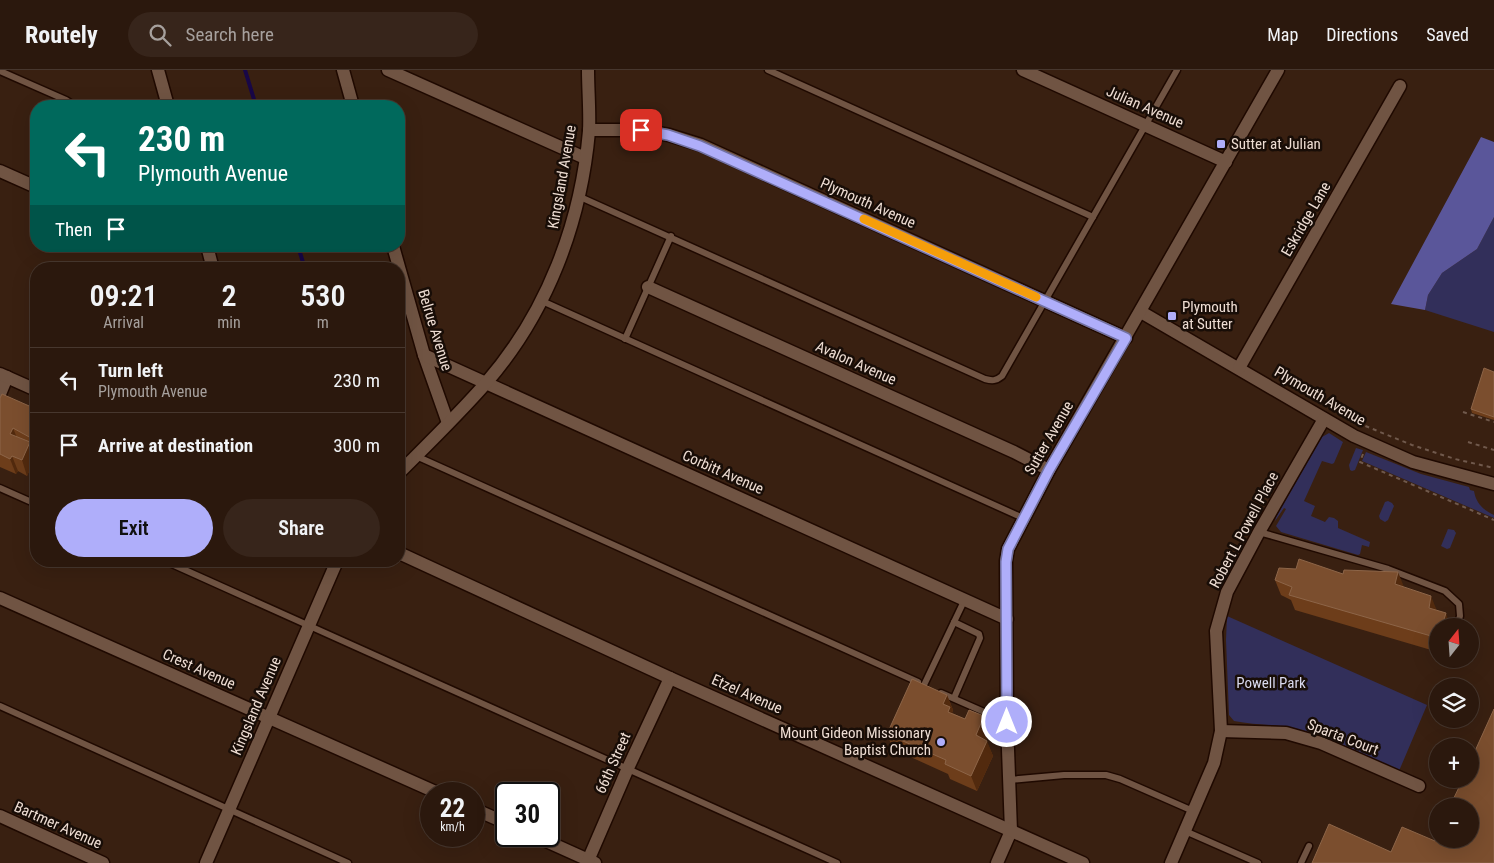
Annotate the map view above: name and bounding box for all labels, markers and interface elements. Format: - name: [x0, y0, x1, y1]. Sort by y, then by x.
- search box: [128, 12, 478, 57]
- text: Routely: [25, 21, 98, 49]
- icon: search: [146, 21, 174, 49]
- text: Search here: [186, 23, 274, 46]
- text: Map: [1267, 24, 1298, 45]
- text: Directions: [1326, 24, 1398, 45]
- text: Saved: [1426, 24, 1469, 45]
- street label: Julian Avenue: [1104, 82, 1186, 132]
- pin: [620, 109, 662, 151]
- icon: arrive: [627, 116, 655, 144]
- text: 230 m: [138, 119, 225, 160]
- icon: left: [55, 120, 120, 185]
- street label: Kingsland Avenue: [544, 124, 580, 230]
- place label: Sutter at Julian: [1231, 135, 1321, 153]
- marker: Sutter at Julian: [1215, 138, 1227, 150]
- text: Plymouth Avenue: [138, 161, 288, 186]
- street label: Plymouth Avenue: [818, 174, 918, 232]
- street label: Eskridge Lane: [1277, 179, 1335, 259]
- icon: arrive: [102, 215, 130, 243]
- text: Then: [55, 218, 92, 241]
- text: 09:21: [89, 278, 158, 313]
- text: 2: [221, 278, 237, 313]
- text: 530: [300, 278, 345, 313]
- street label: Belrue Avenue: [414, 287, 456, 373]
- place label: Plymouth at Sutter: [1182, 298, 1238, 333]
- marker: Plymouth at Sutter: [1166, 310, 1178, 322]
- text: Arrival: [103, 313, 144, 332]
- text: min: [217, 313, 241, 332]
- text: m: [317, 313, 329, 332]
- street label: Avalon Avenue: [813, 337, 899, 389]
- text: Turn left: [98, 359, 163, 382]
- street label: Plymouth Avenue: [1271, 363, 1369, 429]
- icon: left: [55, 366, 83, 394]
- text: 230 m: [333, 369, 380, 392]
- text: Plymouth Avenue: [98, 382, 207, 401]
- street label: Sutter Avenue: [1021, 398, 1077, 478]
- icon: arrive: [55, 431, 83, 459]
- text: Arrive at destination: [98, 434, 253, 457]
- text: 300 m: [333, 434, 380, 457]
- street label: Corbitt Avenue: [680, 446, 766, 498]
- street label: Robert L Powell Place: [1206, 469, 1282, 591]
- button: Exit: [55, 499, 213, 557]
- button: Share: [223, 499, 380, 557]
- north arrow: [1429, 618, 1479, 668]
- map controls: [1429, 618, 1479, 848]
- street label: Crest Avenue: [160, 645, 238, 693]
- street label: Kingsland Avenue: [227, 654, 285, 758]
- street label: Etzel Avenue: [709, 670, 785, 718]
- park label: Powell Park: [1236, 674, 1306, 692]
- button: layers: [1429, 678, 1479, 728]
- position arrow: [980, 695, 1032, 747]
- street label: Sparta Court: [1305, 715, 1381, 759]
- place label: Mount Gideon Missionary Baptist Church: [780, 724, 931, 759]
- street label: 66th Street: [592, 730, 634, 796]
- marker: Mount Gideon Missionary Baptist Church: [935, 736, 947, 748]
- button: +: [1429, 738, 1479, 788]
- speed limit sign: 30: [495, 782, 560, 847]
- text: 22: [440, 794, 465, 823]
- street label: Bartmer Avenue: [11, 798, 105, 852]
- button: −: [1429, 798, 1479, 848]
- text: km/h: [440, 820, 465, 834]

